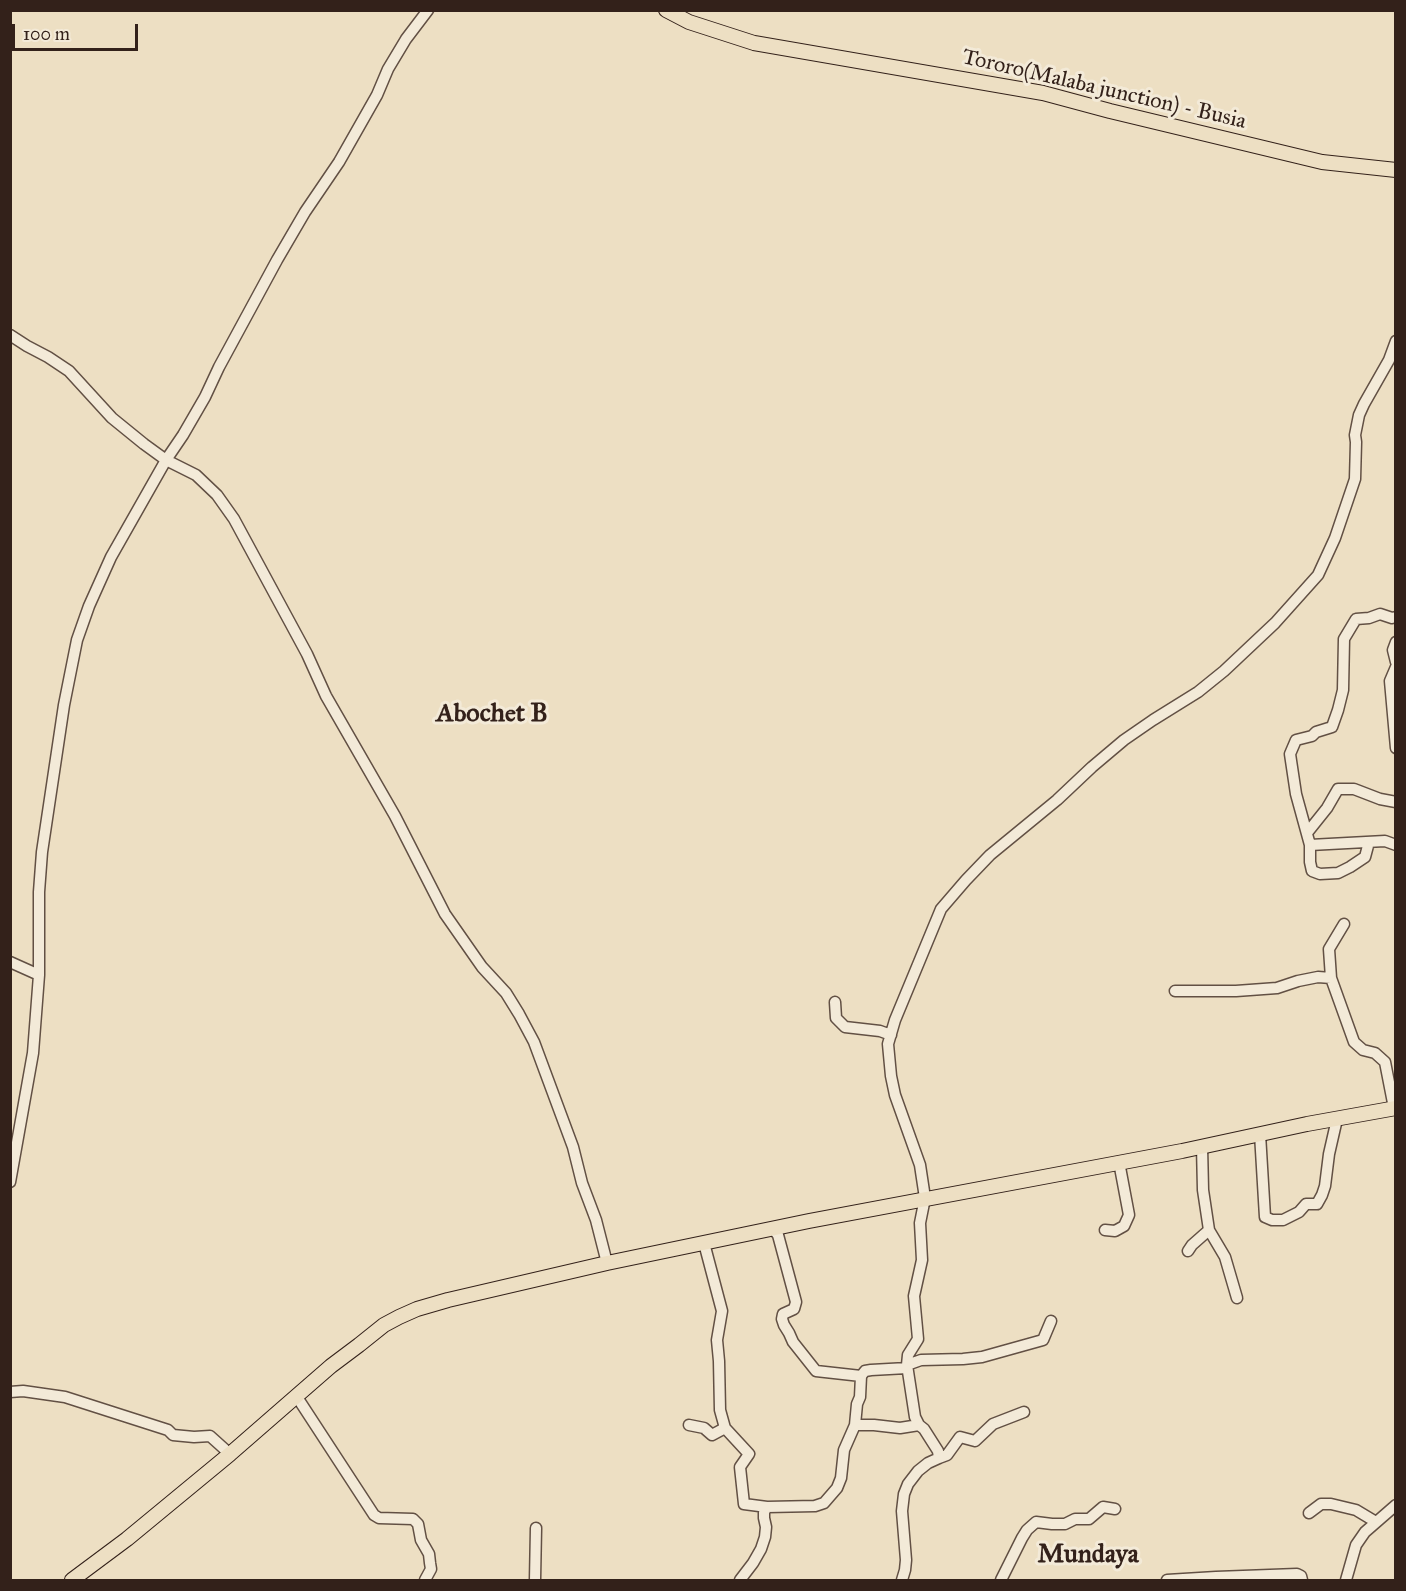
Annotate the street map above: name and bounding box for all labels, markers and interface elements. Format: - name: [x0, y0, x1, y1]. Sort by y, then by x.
- scale bar: [15, 12, 141, 50]
- text: 100 m: [23, 23, 70, 45]
- street label: Tororo(Malaba junction) - Busia: [959, 44, 1249, 136]
- district label: Abochet B: [436, 699, 548, 731]
- district label: Mundaya: [1037, 1540, 1139, 1572]

